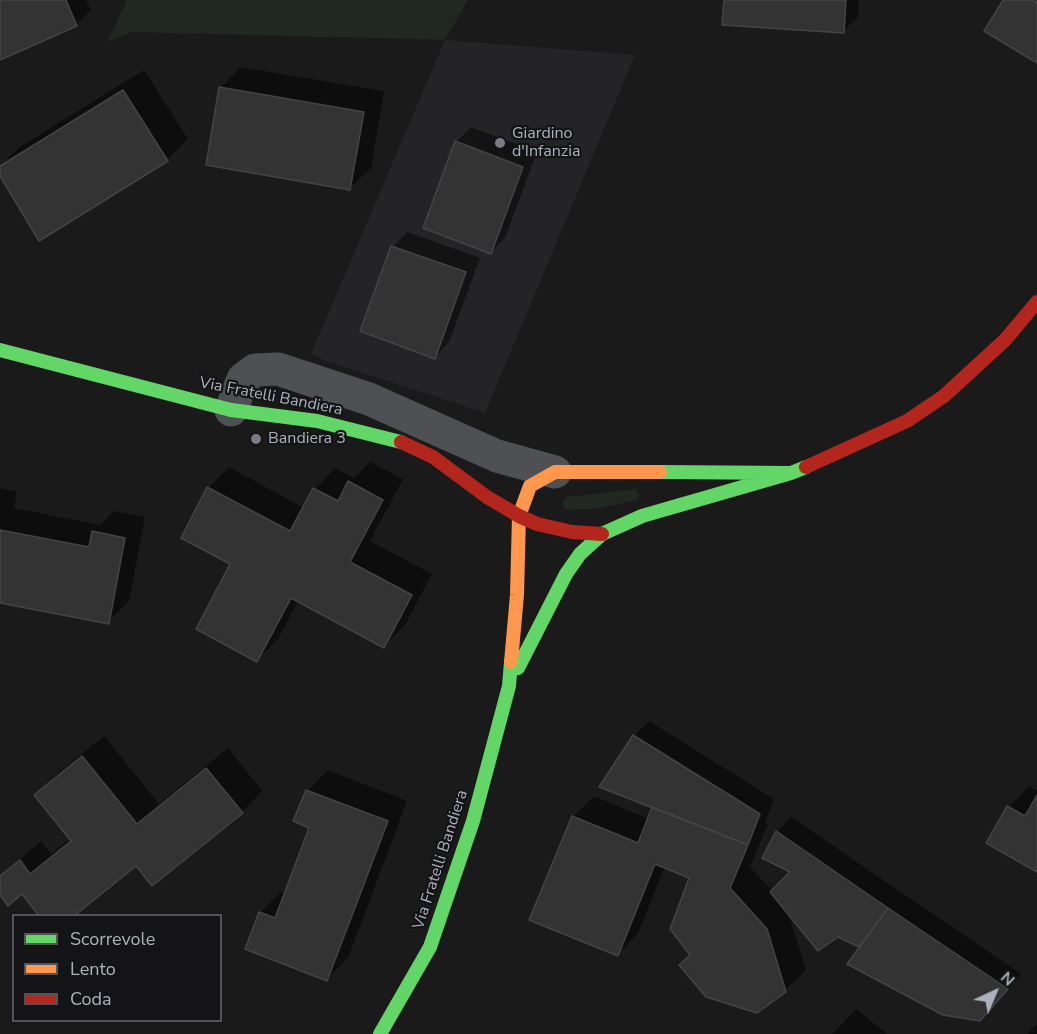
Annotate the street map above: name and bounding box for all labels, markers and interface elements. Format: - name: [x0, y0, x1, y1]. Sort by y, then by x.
- place label: Giardino d'Infanzia: [512, 124, 580, 162]
- marker: Giardino d'Infanzia: [493, 136, 507, 150]
- street label: Via Fratelli Bandiera: [198, 374, 344, 420]
- place label: Bandiera 3: [268, 429, 346, 449]
- marker: Bandiera 3: [249, 432, 263, 446]
- street label: Via Fratelli Bandiera: [409, 788, 473, 932]
- legend: [12, 914, 222, 1022]
- text: Scorrevole: [70, 927, 155, 951]
- text: Lento: [70, 957, 116, 981]
- north arrow: [965, 962, 1025, 1022]
- text: N: [996, 967, 1019, 991]
- text: Coda: [70, 987, 112, 1011]

